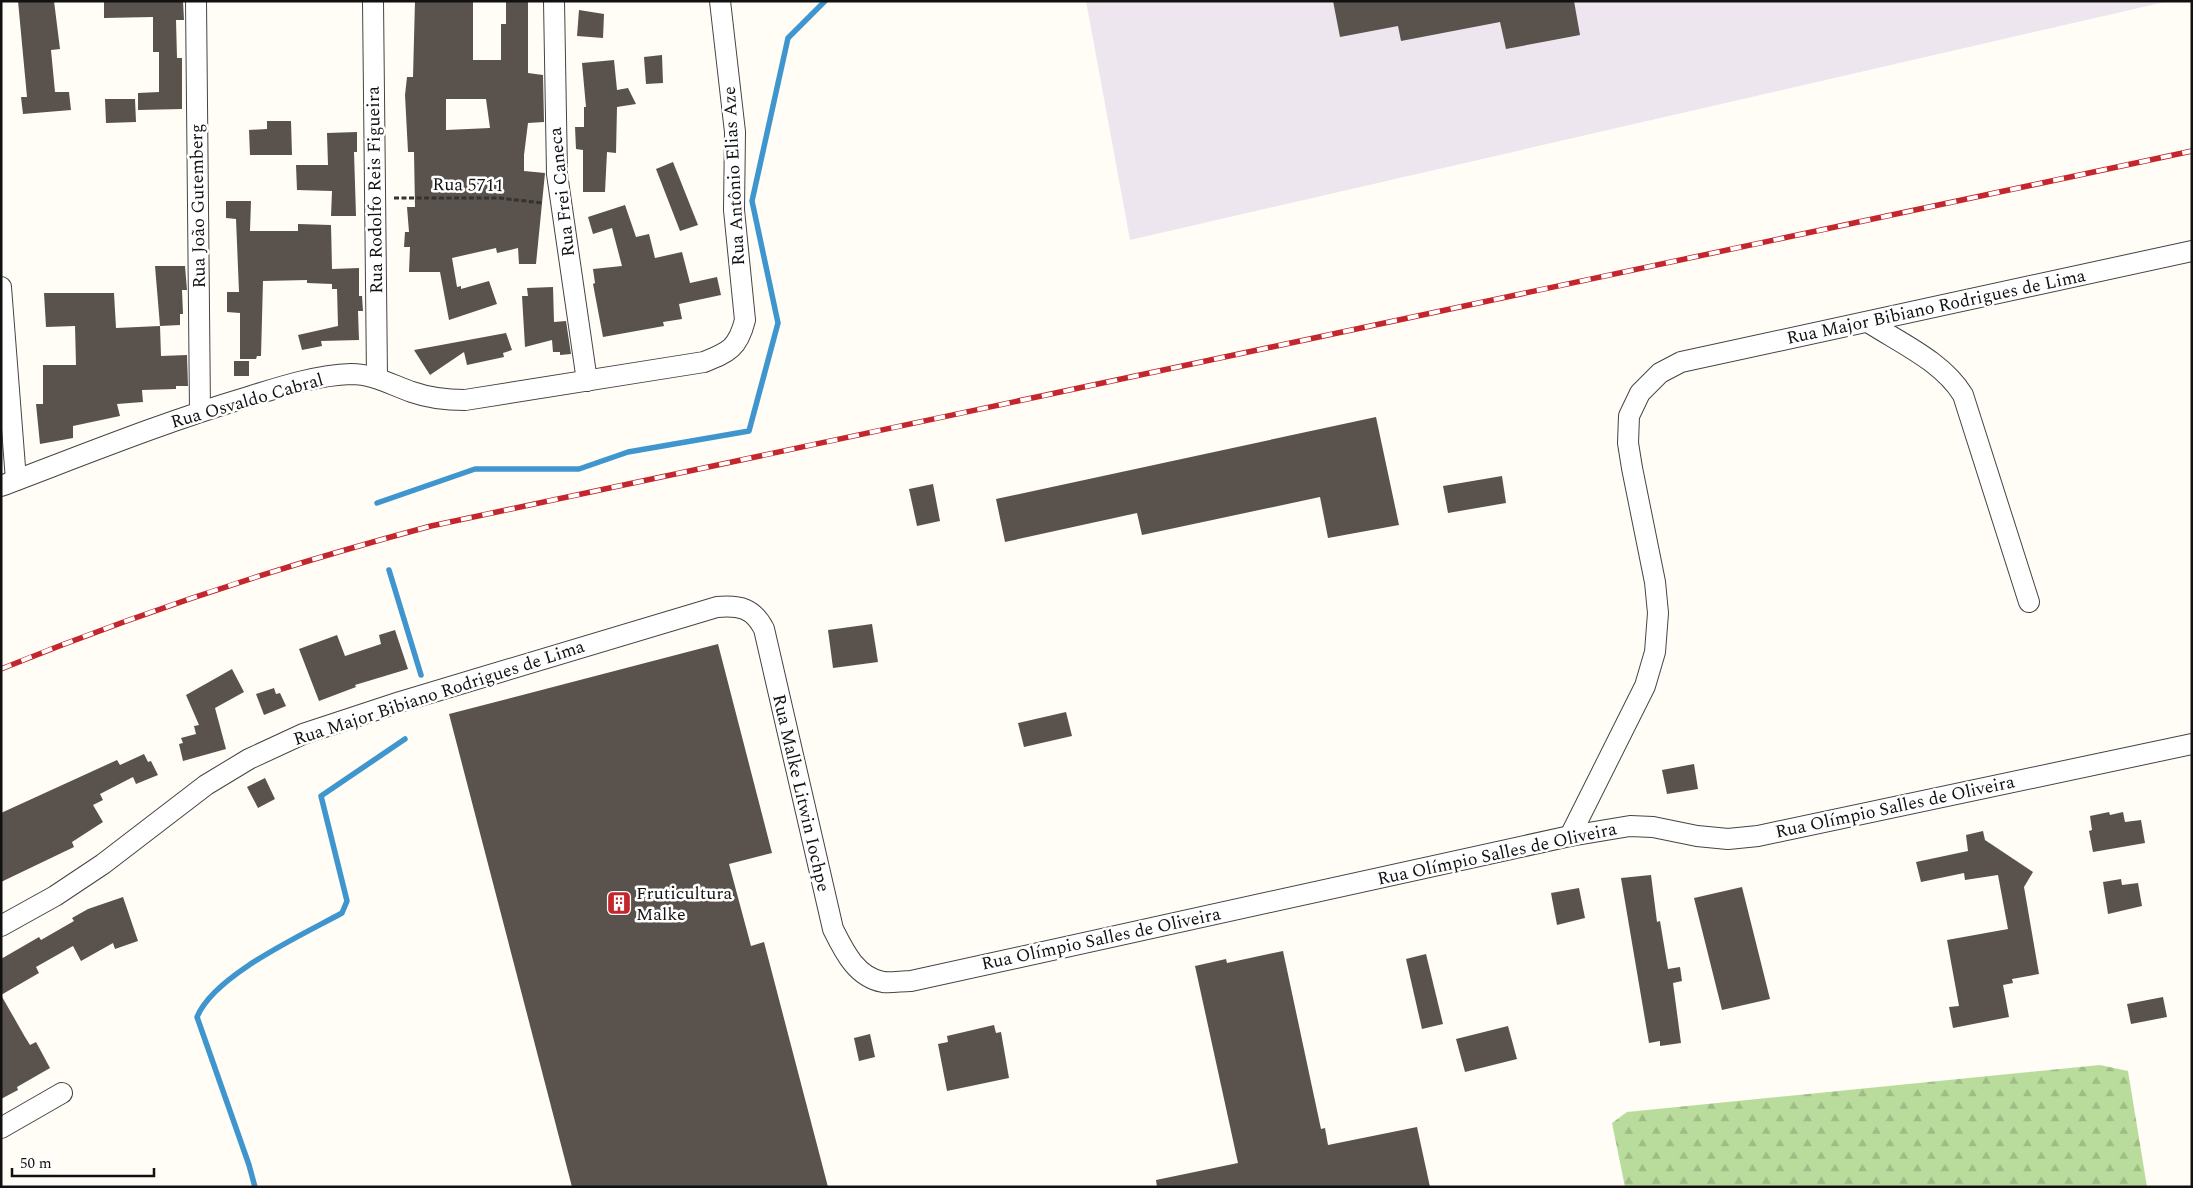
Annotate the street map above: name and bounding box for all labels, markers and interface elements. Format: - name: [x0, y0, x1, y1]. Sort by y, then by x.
- street label: Rua Rodolfo Reis Figueira: [360, 86, 390, 294]
- street label: Rua Antônio Elias Aze: [716, 86, 752, 266]
- street label: Rua João Gutemberg: [183, 123, 213, 289]
- street label: Rua Frei Caneca: [542, 126, 582, 258]
- street label: Rua 5711: [432, 171, 504, 199]
- street label: Rua Major Bibiano Rodrigues de Lima: [1784, 262, 2088, 352]
- street label: Rua Osvaldo Cabral: [167, 366, 327, 436]
- street label: Rua Major Bibiano Rodrigues de Lima: [290, 633, 588, 753]
- street label: Rua Malke Litwin Iochpe: [765, 692, 837, 894]
- street label: Rua Olímpio Salles de Oliveira: [1773, 768, 2017, 846]
- street label: Rua Olímpio Salles de Oliveira: [1375, 815, 1619, 893]
- place label: Fruticultura Malke: [636, 880, 733, 928]
- building icon: Fruticultura Malke: [606, 890, 632, 916]
- street label: Rua Olímpio Salles de Oliveira: [979, 900, 1223, 978]
- scale bar: [12, 1146, 155, 1178]
- text: 50 m: [20, 1152, 52, 1175]

